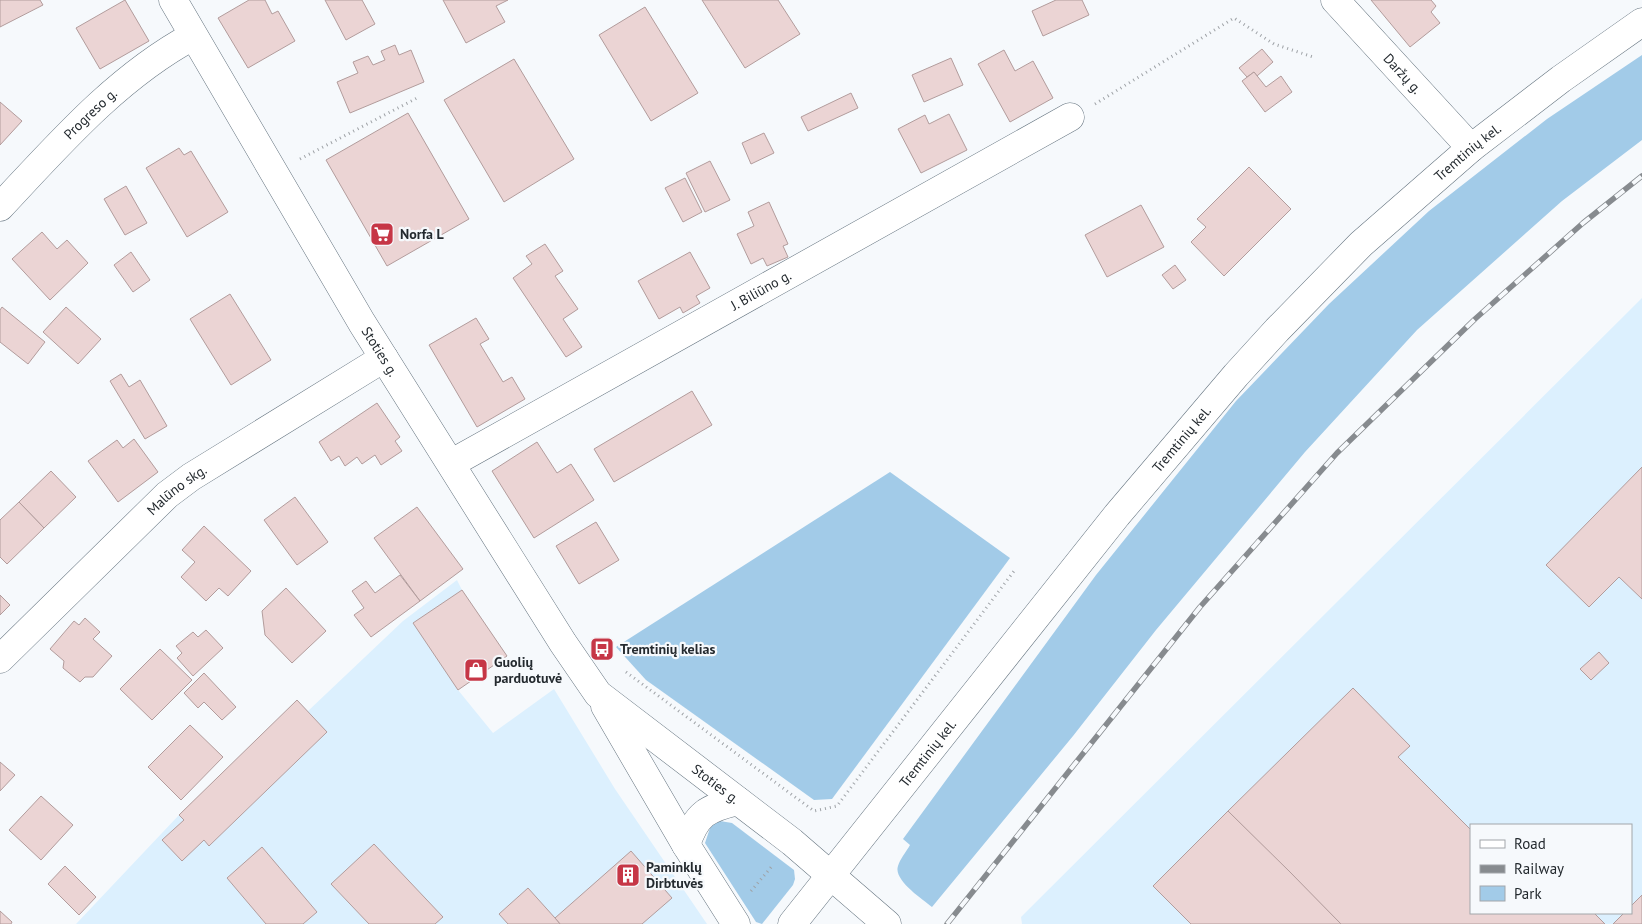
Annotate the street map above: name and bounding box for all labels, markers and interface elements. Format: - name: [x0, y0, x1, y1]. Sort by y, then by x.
- street label: Daržų g.: [1379, 50, 1426, 98]
- street label: Progreso g.: [60, 84, 121, 143]
- street label: Tremtinių kel.: [1430, 119, 1505, 185]
- supermarket icon: Norfa L: [369, 221, 395, 247]
- place label: Norfa L: [400, 225, 445, 243]
- street label: J. Biliūno g.: [727, 266, 794, 315]
- street label: Stoties g.: [358, 323, 402, 380]
- street label: Tremtinių kel.: [1148, 402, 1215, 476]
- street label: Malūno skg.: [143, 461, 210, 519]
- bus stop icon: Tremtinių kelias: [589, 636, 615, 662]
- place label: Tremtinių kelias: [620, 640, 716, 658]
- place label: Guolių parduotuvė: [494, 653, 562, 687]
- shop icon: Guolių parduotuvė: [463, 657, 489, 683]
- street label: Tremtinių kel.: [895, 716, 960, 791]
- street label: Stoties g.: [688, 760, 743, 808]
- legend: [1470, 824, 1632, 914]
- text: Road: [1514, 834, 1546, 853]
- place label: Paminklų Dirbtuvės: [646, 858, 703, 892]
- text: Railway: [1514, 859, 1564, 878]
- building icon: Paminklų Dirbtuvės: [615, 862, 641, 888]
- text: Park: [1514, 884, 1542, 903]

